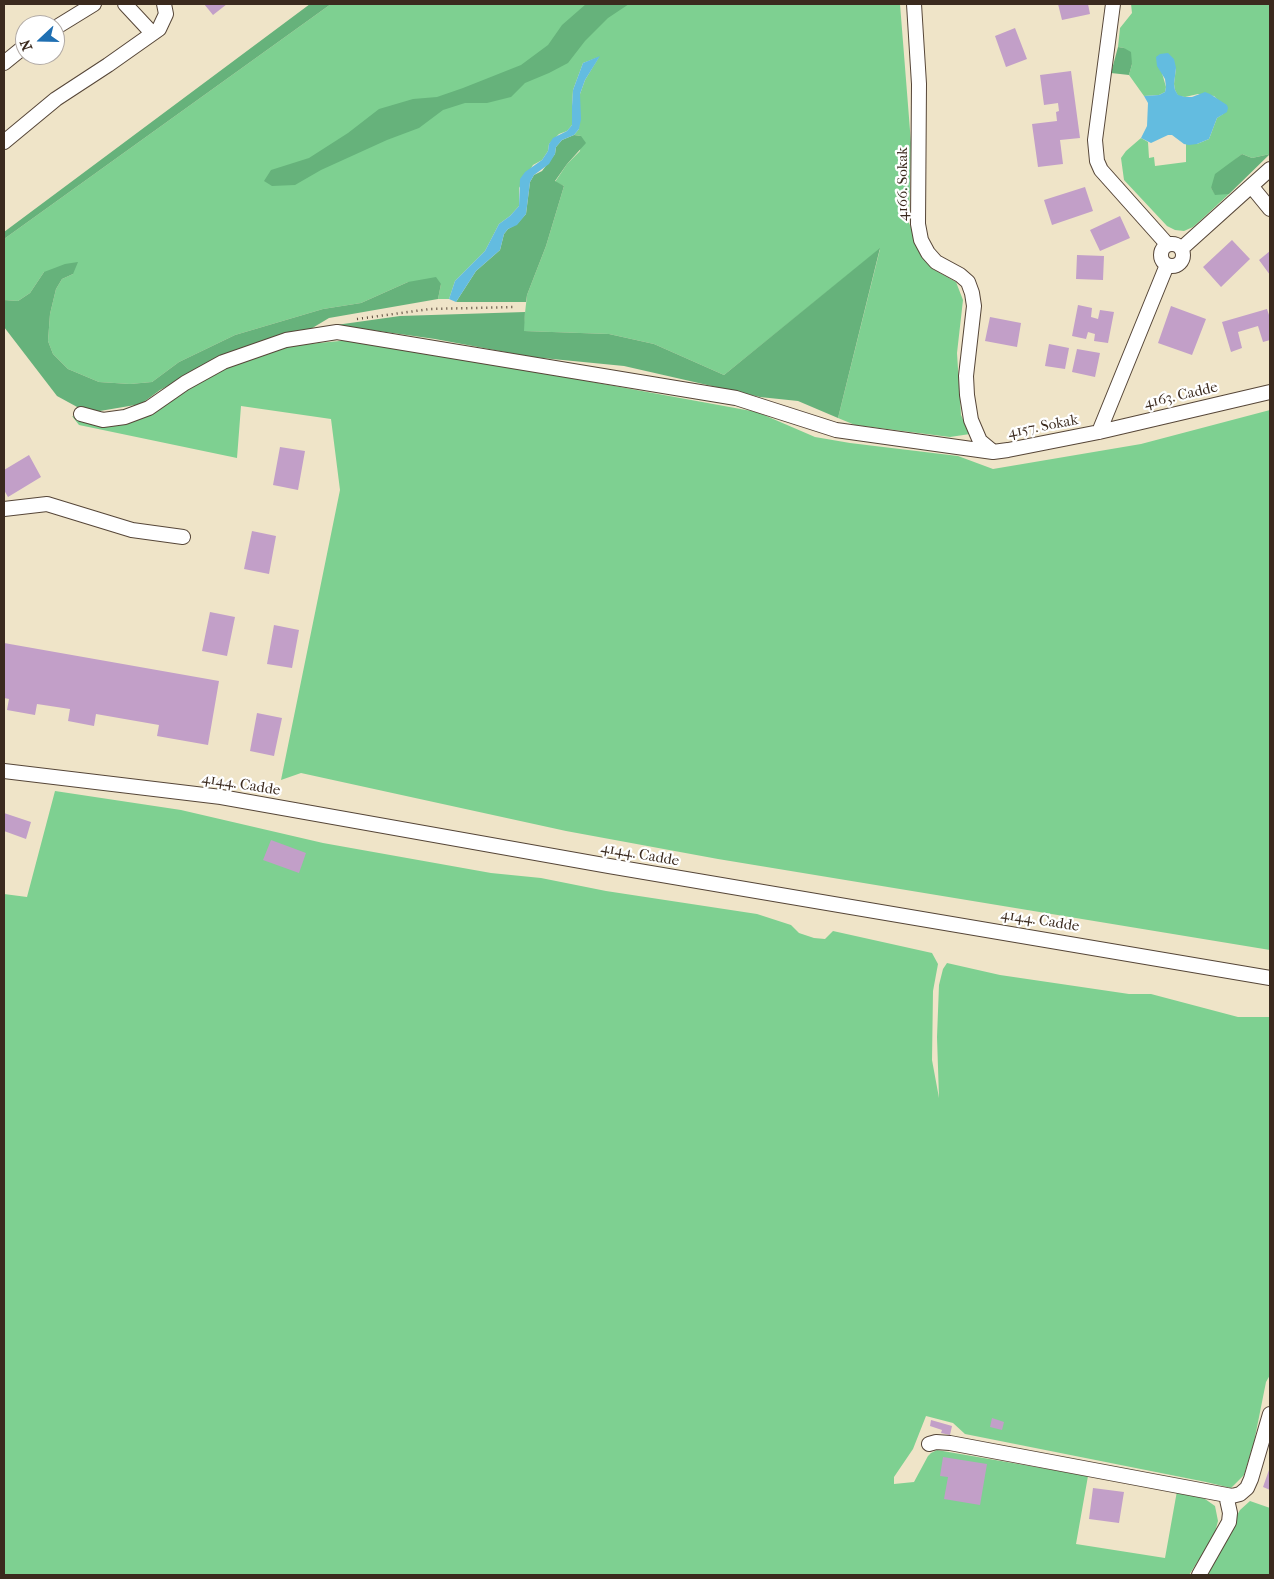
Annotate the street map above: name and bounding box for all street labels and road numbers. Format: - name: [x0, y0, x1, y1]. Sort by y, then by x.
- street label: 4166. Sokak: [894, 147, 912, 221]
- street label: 4163. Cadde: [1142, 379, 1220, 413]
- street label: 4157. Sokak: [1006, 411, 1080, 443]
- street label: 4144. Cadde: [200, 770, 282, 800]
- street label: 4144. Cadde: [599, 839, 681, 871]
- street label: 4144. Cadde: [999, 906, 1081, 936]

